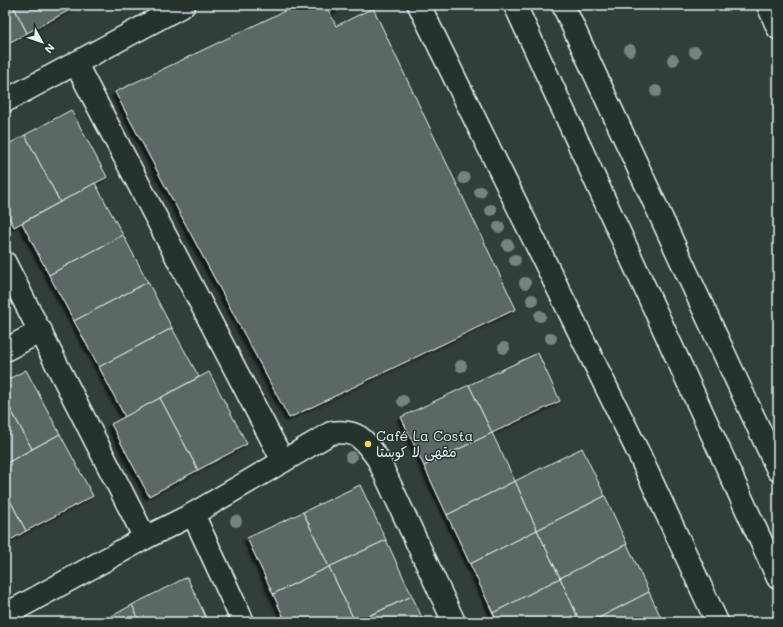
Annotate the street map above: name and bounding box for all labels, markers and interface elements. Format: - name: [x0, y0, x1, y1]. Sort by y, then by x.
- north arrow: [22, 22, 62, 62]
- text: N: [42, 41, 58, 57]
- place label: Café La Costa مقهى لا كوستا: [376, 426, 473, 462]
- marker: Café La Costa مقهى لا كوستا: [363, 439, 373, 449]

